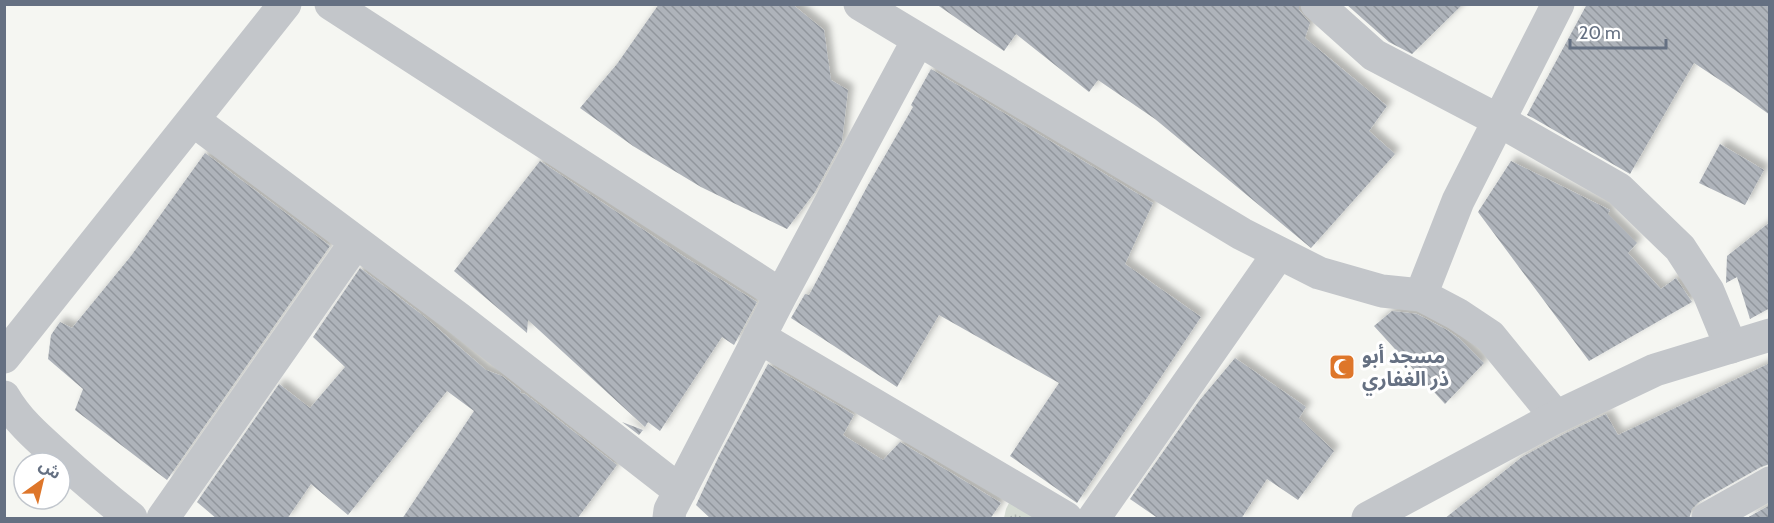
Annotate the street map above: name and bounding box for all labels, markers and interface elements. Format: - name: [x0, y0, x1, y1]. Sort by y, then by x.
- scale bar: [1570, 12, 1666, 50]
- text: 20 m: [1579, 22, 1621, 44]
- place label: مسجد أبو ذر الغفاري: [1362, 343, 1449, 396]
- mosque icon: مسجد أبو ذر الغفاري: [1327, 352, 1357, 382]
- north arrow: [12, 451, 72, 511]
- text: ش: [36, 455, 65, 483]

